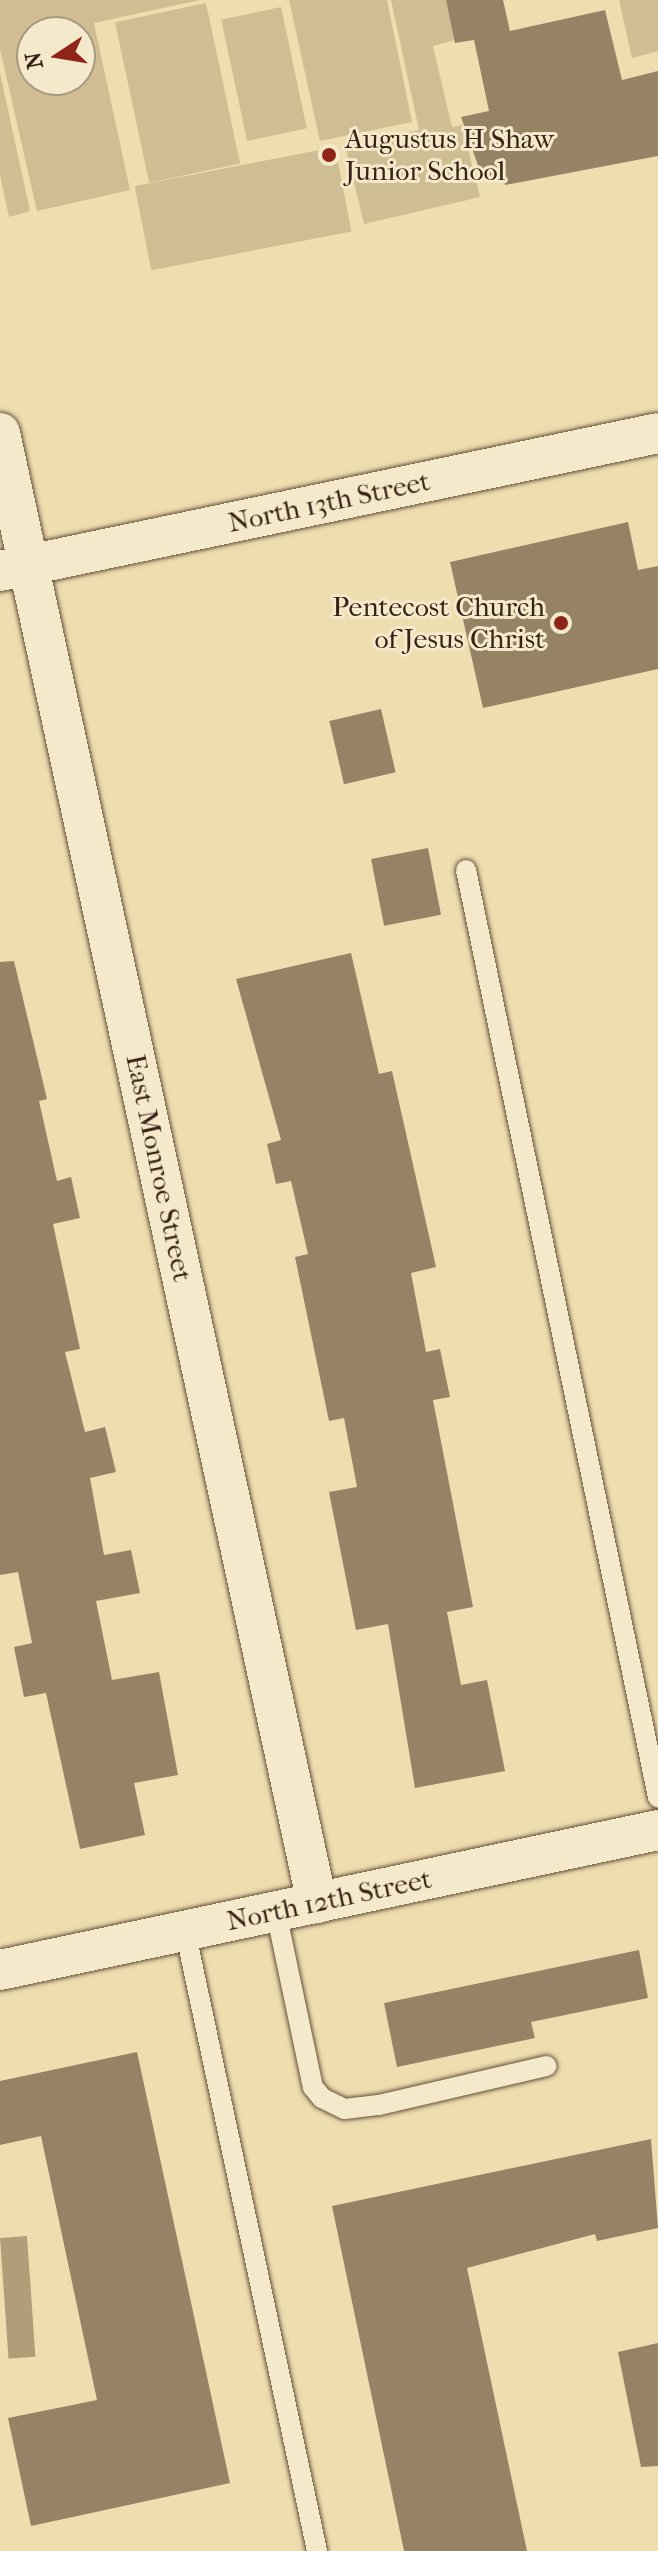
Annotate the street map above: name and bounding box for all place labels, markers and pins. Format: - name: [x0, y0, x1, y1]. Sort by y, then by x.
- place label: Augustus H Shaw Junior School: [345, 122, 554, 188]
- marker: Augustus H Shaw Junior School: [320, 146, 338, 164]
- place label: Pentecost Church of Jesus Christ: [332, 590, 545, 656]
- marker: Pentecost Church of Jesus Christ: [552, 614, 570, 632]

